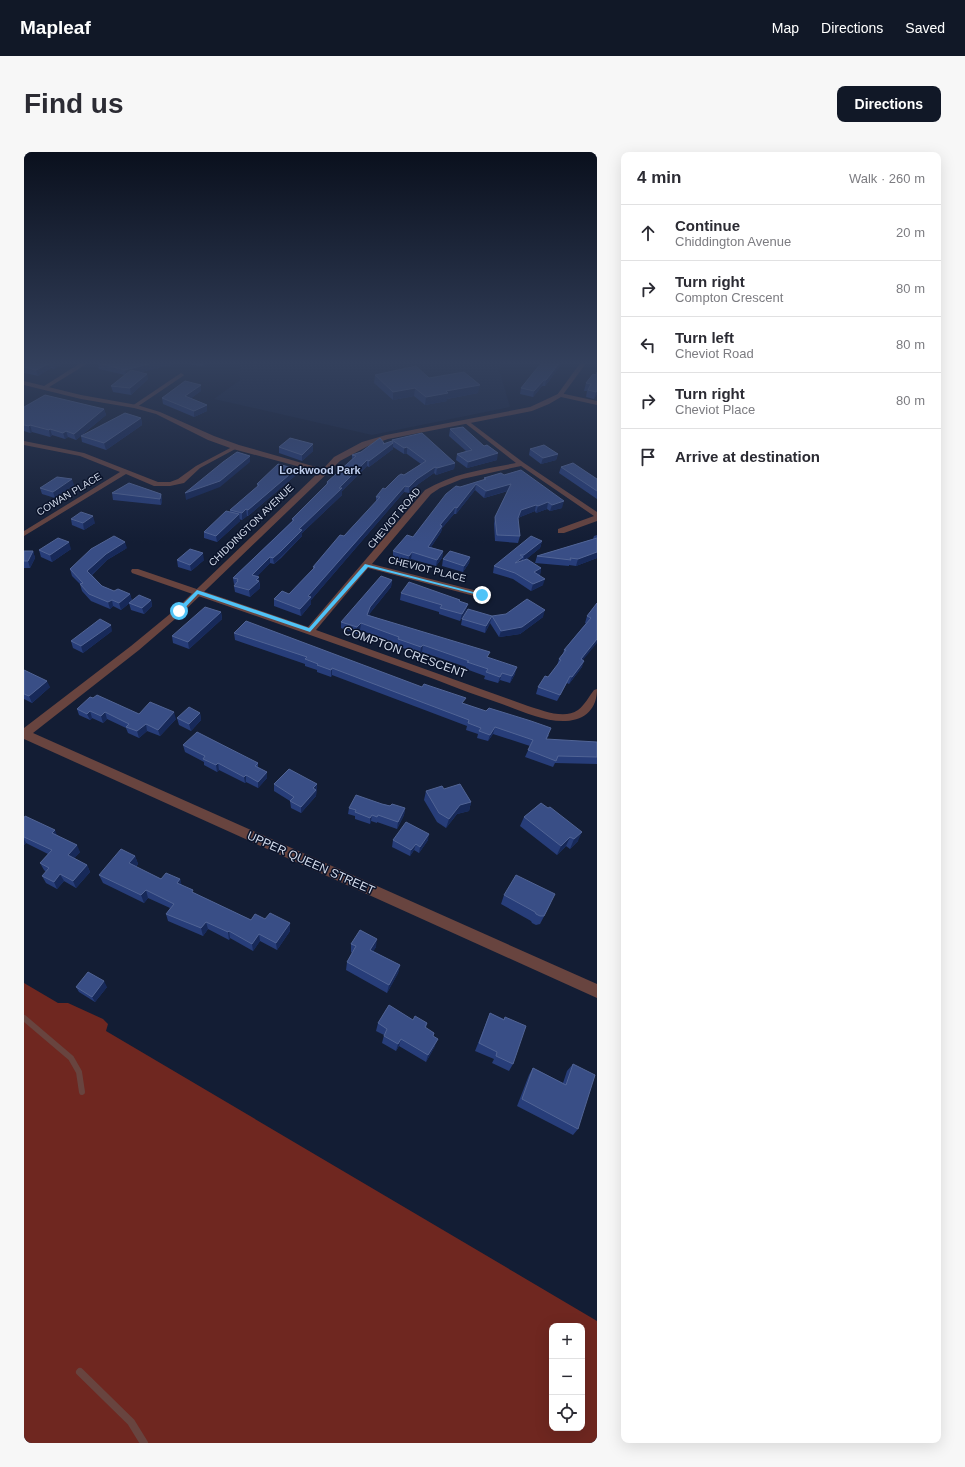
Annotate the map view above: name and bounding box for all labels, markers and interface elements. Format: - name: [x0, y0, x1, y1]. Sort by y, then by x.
- text: Mapleaf: [20, 17, 91, 38]
- text: Map: [772, 20, 799, 36]
- text: Directions: [821, 20, 883, 36]
- text: Saved: [905, 20, 945, 36]
- button: Directions: [837, 86, 941, 122]
- text: Find us: [24, 88, 124, 119]
- text: 4 min: [637, 168, 681, 187]
- text: Walk · 260 m: [849, 171, 925, 186]
- text: Continue: [675, 217, 740, 234]
- icon: ahead: [637, 222, 659, 244]
- text: 20 m: [896, 225, 925, 240]
- text: Chiddington Avenue: [675, 234, 791, 249]
- text: Turn right: [675, 273, 745, 290]
- icon: right: [637, 278, 659, 300]
- text: 80 m: [896, 281, 925, 296]
- text: Compton Crescent: [675, 290, 783, 305]
- text: Turn left: [675, 329, 734, 346]
- icon: left: [637, 334, 659, 356]
- text: 80 m: [896, 337, 925, 352]
- text: Cheviot Road: [675, 346, 754, 361]
- text: Turn right: [675, 385, 745, 402]
- icon: right: [637, 390, 659, 412]
- text: 80 m: [896, 393, 925, 408]
- text: Cheviot Place: [675, 402, 755, 417]
- icon: arrive: [637, 446, 659, 468]
- text: Arrive at destination: [675, 448, 820, 465]
- district label: Lockwood Park: [279, 464, 362, 476]
- street label: COWAN PLACE: [35, 470, 104, 518]
- street label: CHIDDINGTON AVENUE: [207, 482, 296, 568]
- street label: CHEVIOT ROAD: [365, 485, 423, 551]
- street label: CHEVIOT PLACE: [387, 554, 467, 584]
- route end: [473, 586, 491, 604]
- route start: [170, 602, 188, 620]
- street label: COMPTON CRESCENT: [341, 623, 469, 681]
- street label: UPPER QUEEN STREET: [245, 829, 378, 898]
- map controls: [549, 1323, 585, 1431]
- button: +: [549, 1323, 585, 1359]
- button: −: [549, 1359, 585, 1395]
- button: locate: [549, 1395, 585, 1431]

